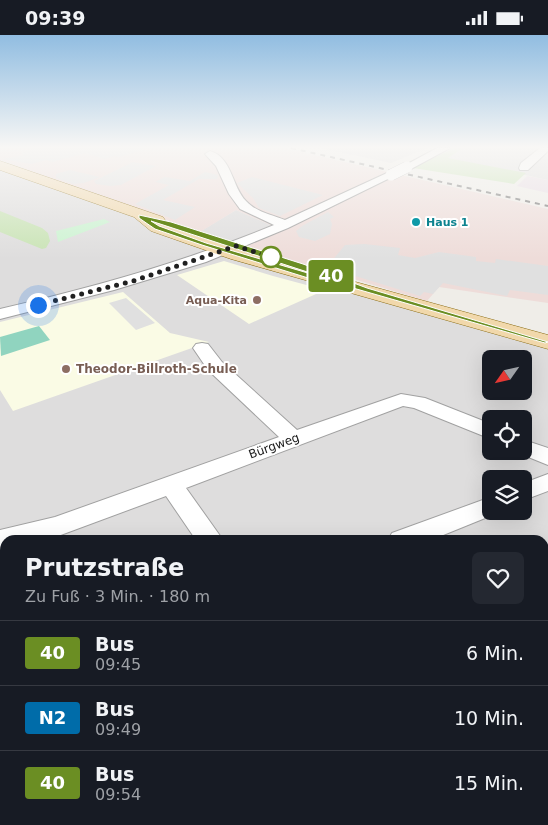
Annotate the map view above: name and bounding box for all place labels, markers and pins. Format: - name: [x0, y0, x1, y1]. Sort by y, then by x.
- marker: Haus 1: [410, 216, 422, 228]
- place label: Haus 1: [426, 216, 469, 229]
- unlabelled marker: [260, 246, 282, 268]
- place label: Aqua-Kita: [186, 294, 247, 307]
- marker: Aqua-Kita: [251, 294, 263, 306]
- place label: Theodor-Billroth-Schule: [76, 362, 237, 376]
- marker: Theodor-Billroth-Schule: [60, 363, 72, 375]

